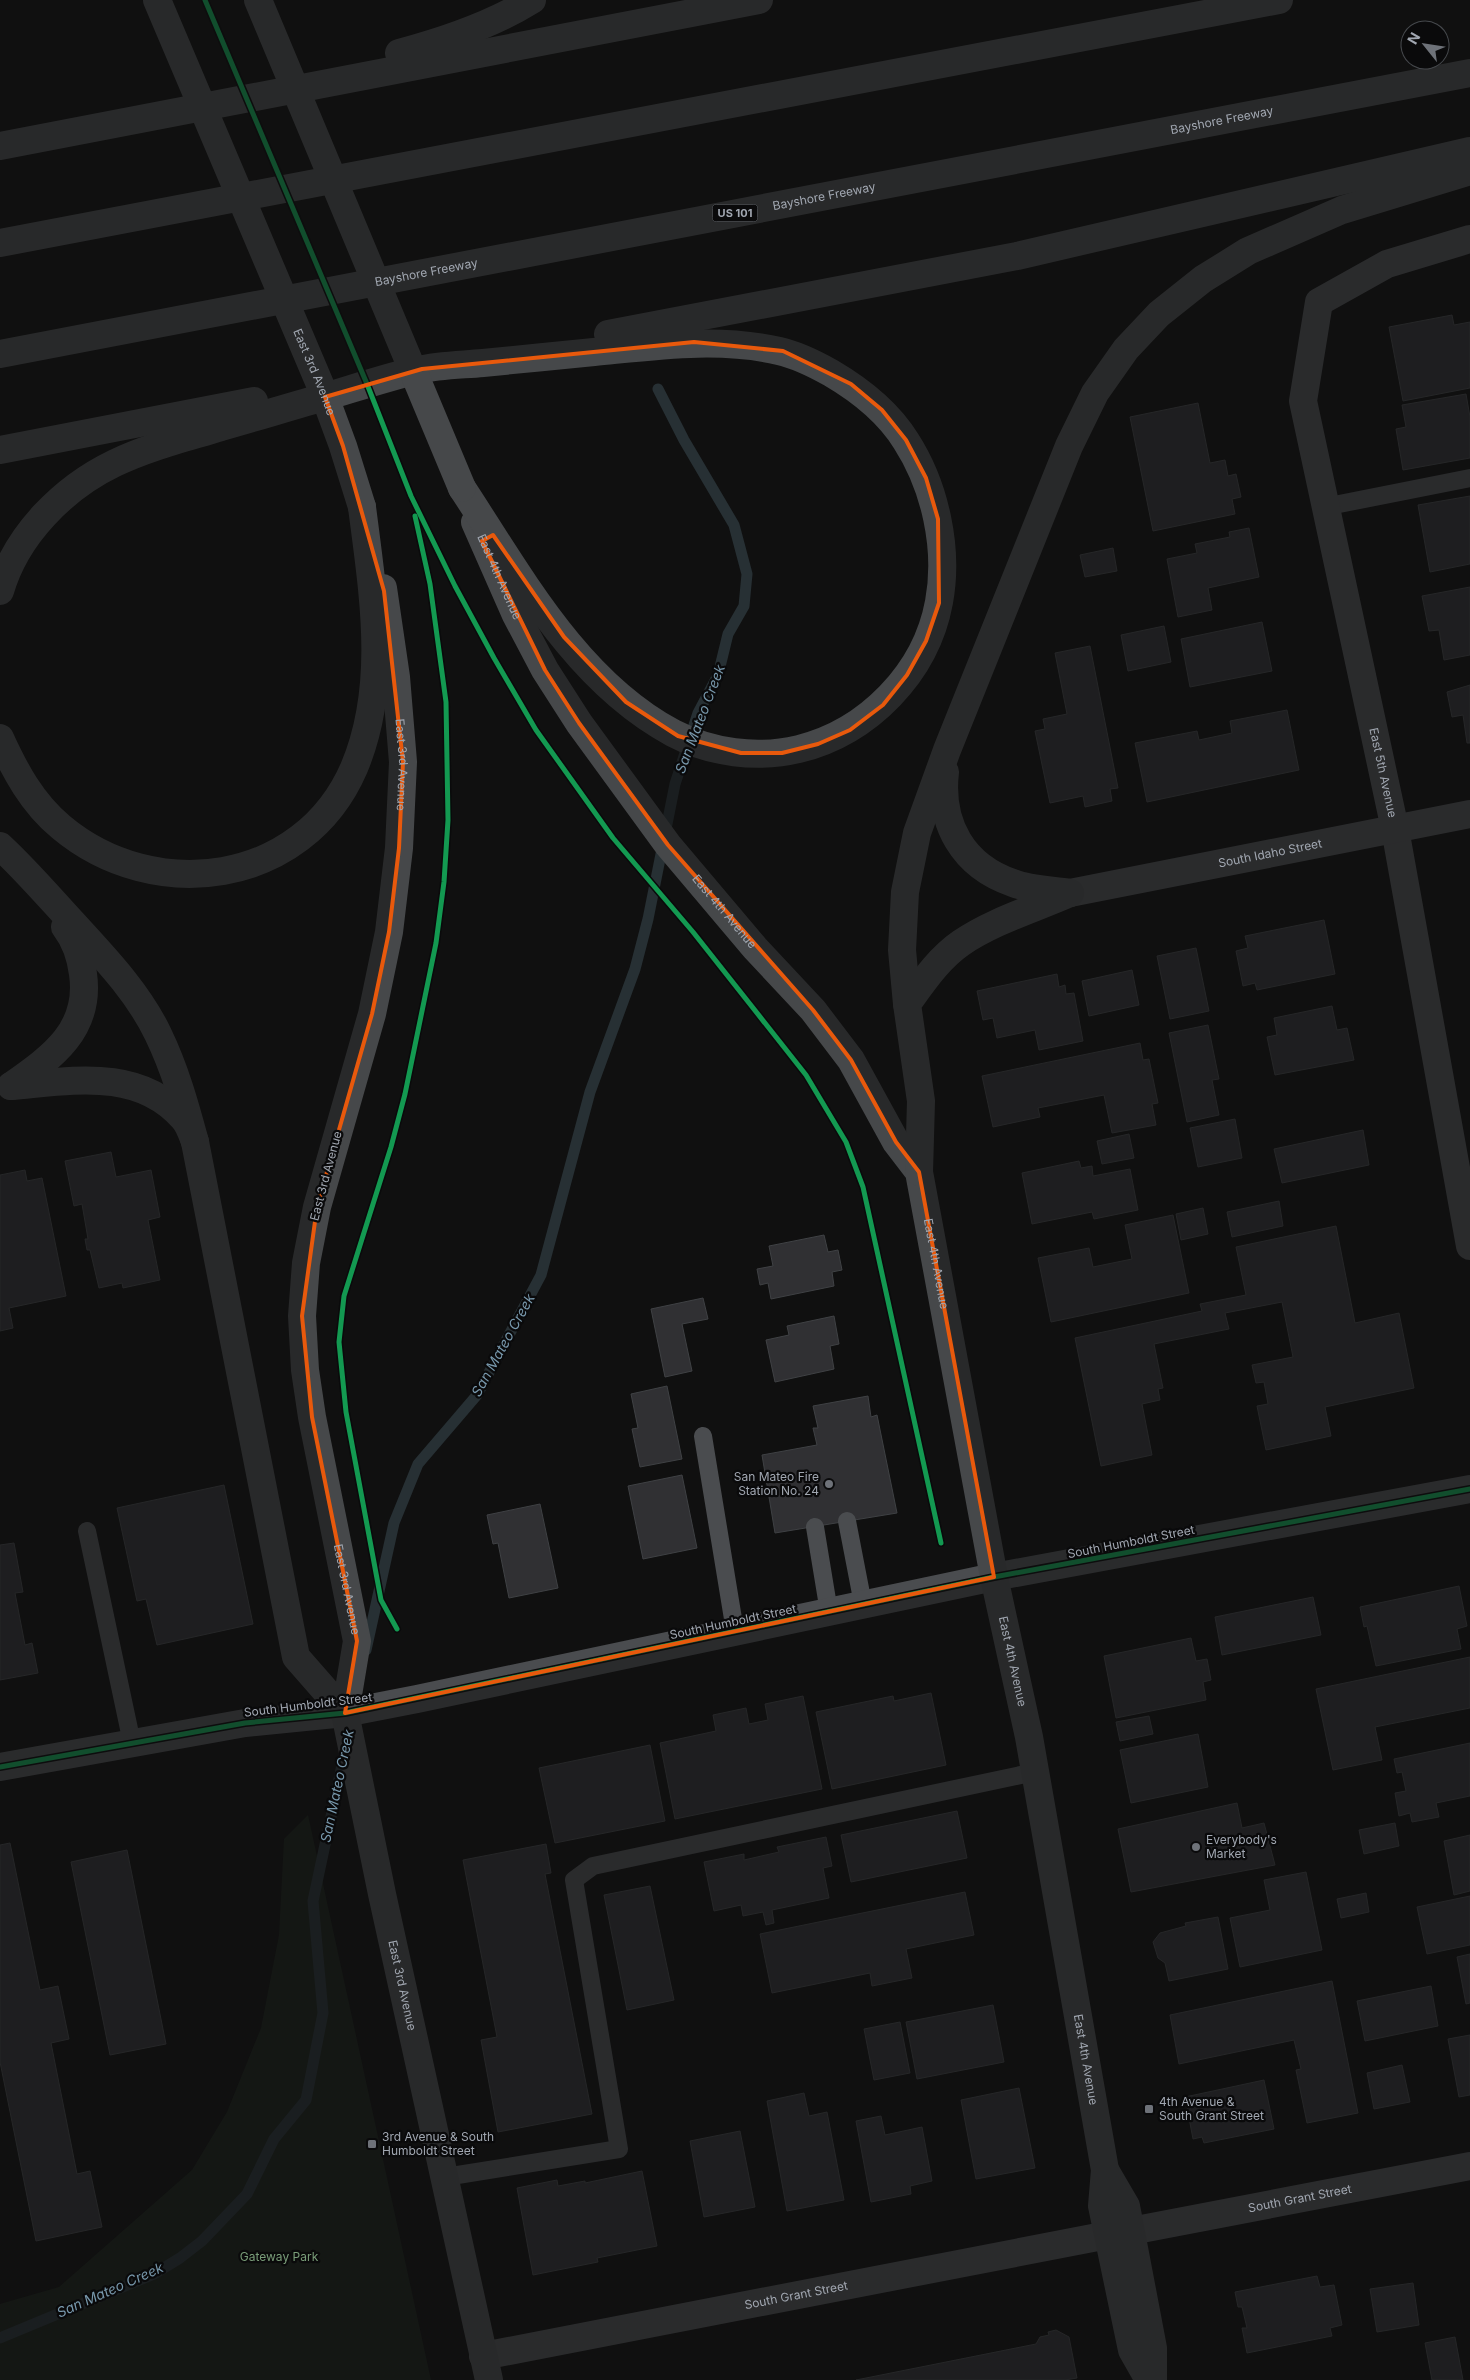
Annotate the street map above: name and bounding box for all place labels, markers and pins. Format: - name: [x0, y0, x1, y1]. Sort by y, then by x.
- place label: San Mateo Fire Station No. 24: [734, 1469, 819, 1498]
- marker: San Mateo Fire Station No. 24: [823, 1478, 835, 1490]
- place label: Everybody's Market: [1206, 1832, 1277, 1861]
- marker: Everybody's Market: [1190, 1841, 1202, 1853]
- place label: 4th Avenue & South Grant Street: [1159, 2094, 1264, 2123]
- marker: 4th Avenue & South Grant Street: [1143, 2103, 1155, 2115]
- place label: 3rd Avenue & South Humboldt Street: [382, 2129, 494, 2158]
- marker: 3rd Avenue & South Humboldt Street: [366, 2138, 378, 2150]

